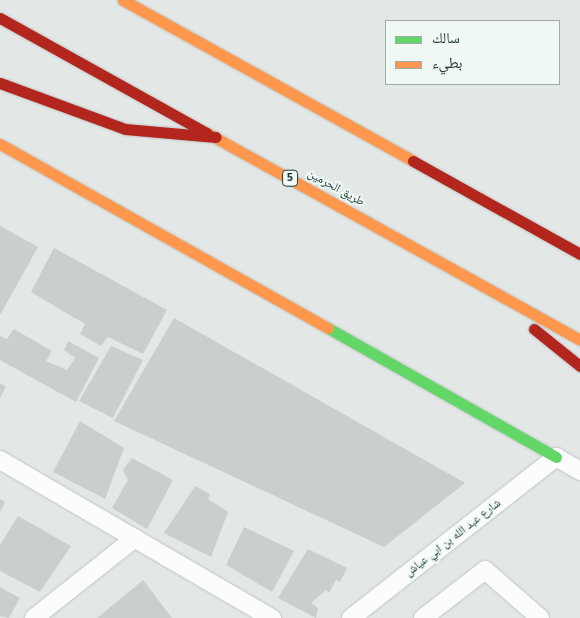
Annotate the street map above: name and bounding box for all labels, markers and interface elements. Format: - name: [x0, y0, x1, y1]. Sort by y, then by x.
- legend: [385, 20, 560, 85]
- text: سالك: [432, 29, 460, 47]
- text: بطيء: [432, 54, 462, 72]
- street label: طريق الحرمين: [305, 166, 367, 210]
- road number: 5: [281, 170, 299, 187]
- street label: شارع عبد الله بن ابي عياش: [402, 496, 504, 580]

